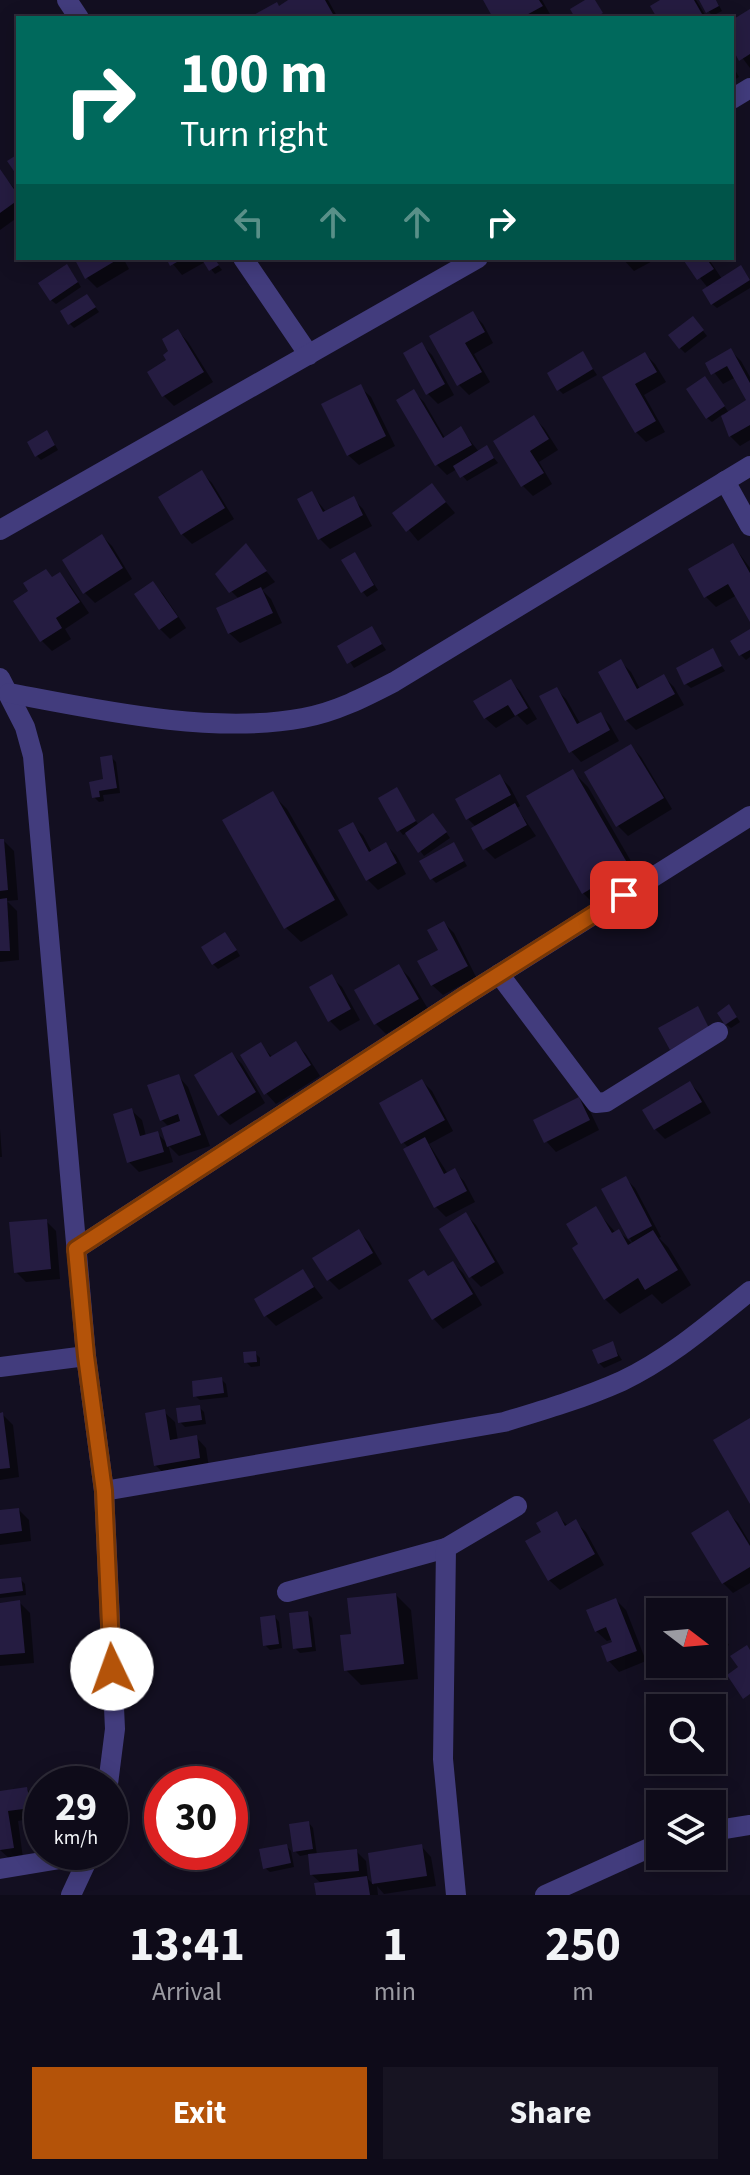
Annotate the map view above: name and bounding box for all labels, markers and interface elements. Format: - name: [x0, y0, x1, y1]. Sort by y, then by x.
- text: 100 m: [180, 35, 328, 114]
- icon: right: [48, 48, 152, 152]
- text: Turn right: [180, 109, 328, 160]
- icon: left: [227, 200, 271, 244]
- icon: ahead: [311, 200, 355, 244]
- icon: ahead: [395, 200, 439, 244]
- icon: right: [479, 200, 523, 244]
- pin: [590, 861, 658, 929]
- icon: arrive: [602, 873, 646, 917]
- north arrow: [646, 1598, 726, 1678]
- map controls: [646, 1598, 726, 1870]
- position arrow: [70, 1627, 154, 1711]
- button: search: [646, 1694, 726, 1774]
- speed limit sign: 30: [144, 1766, 248, 1870]
- text: 29: [55, 1779, 97, 1836]
- button: layers: [646, 1790, 726, 1870]
- text: km/h: [54, 1824, 98, 1852]
- text: 13:41: [129, 1911, 245, 1979]
- text: 1: [382, 1911, 408, 1979]
- text: 250: [545, 1911, 621, 1979]
- text: Arrival: [152, 1973, 222, 2010]
- text: min: [374, 1973, 416, 2010]
- text: m: [572, 1973, 594, 2010]
- button: Exit: [32, 2067, 367, 2159]
- button: Share: [383, 2067, 718, 2159]

